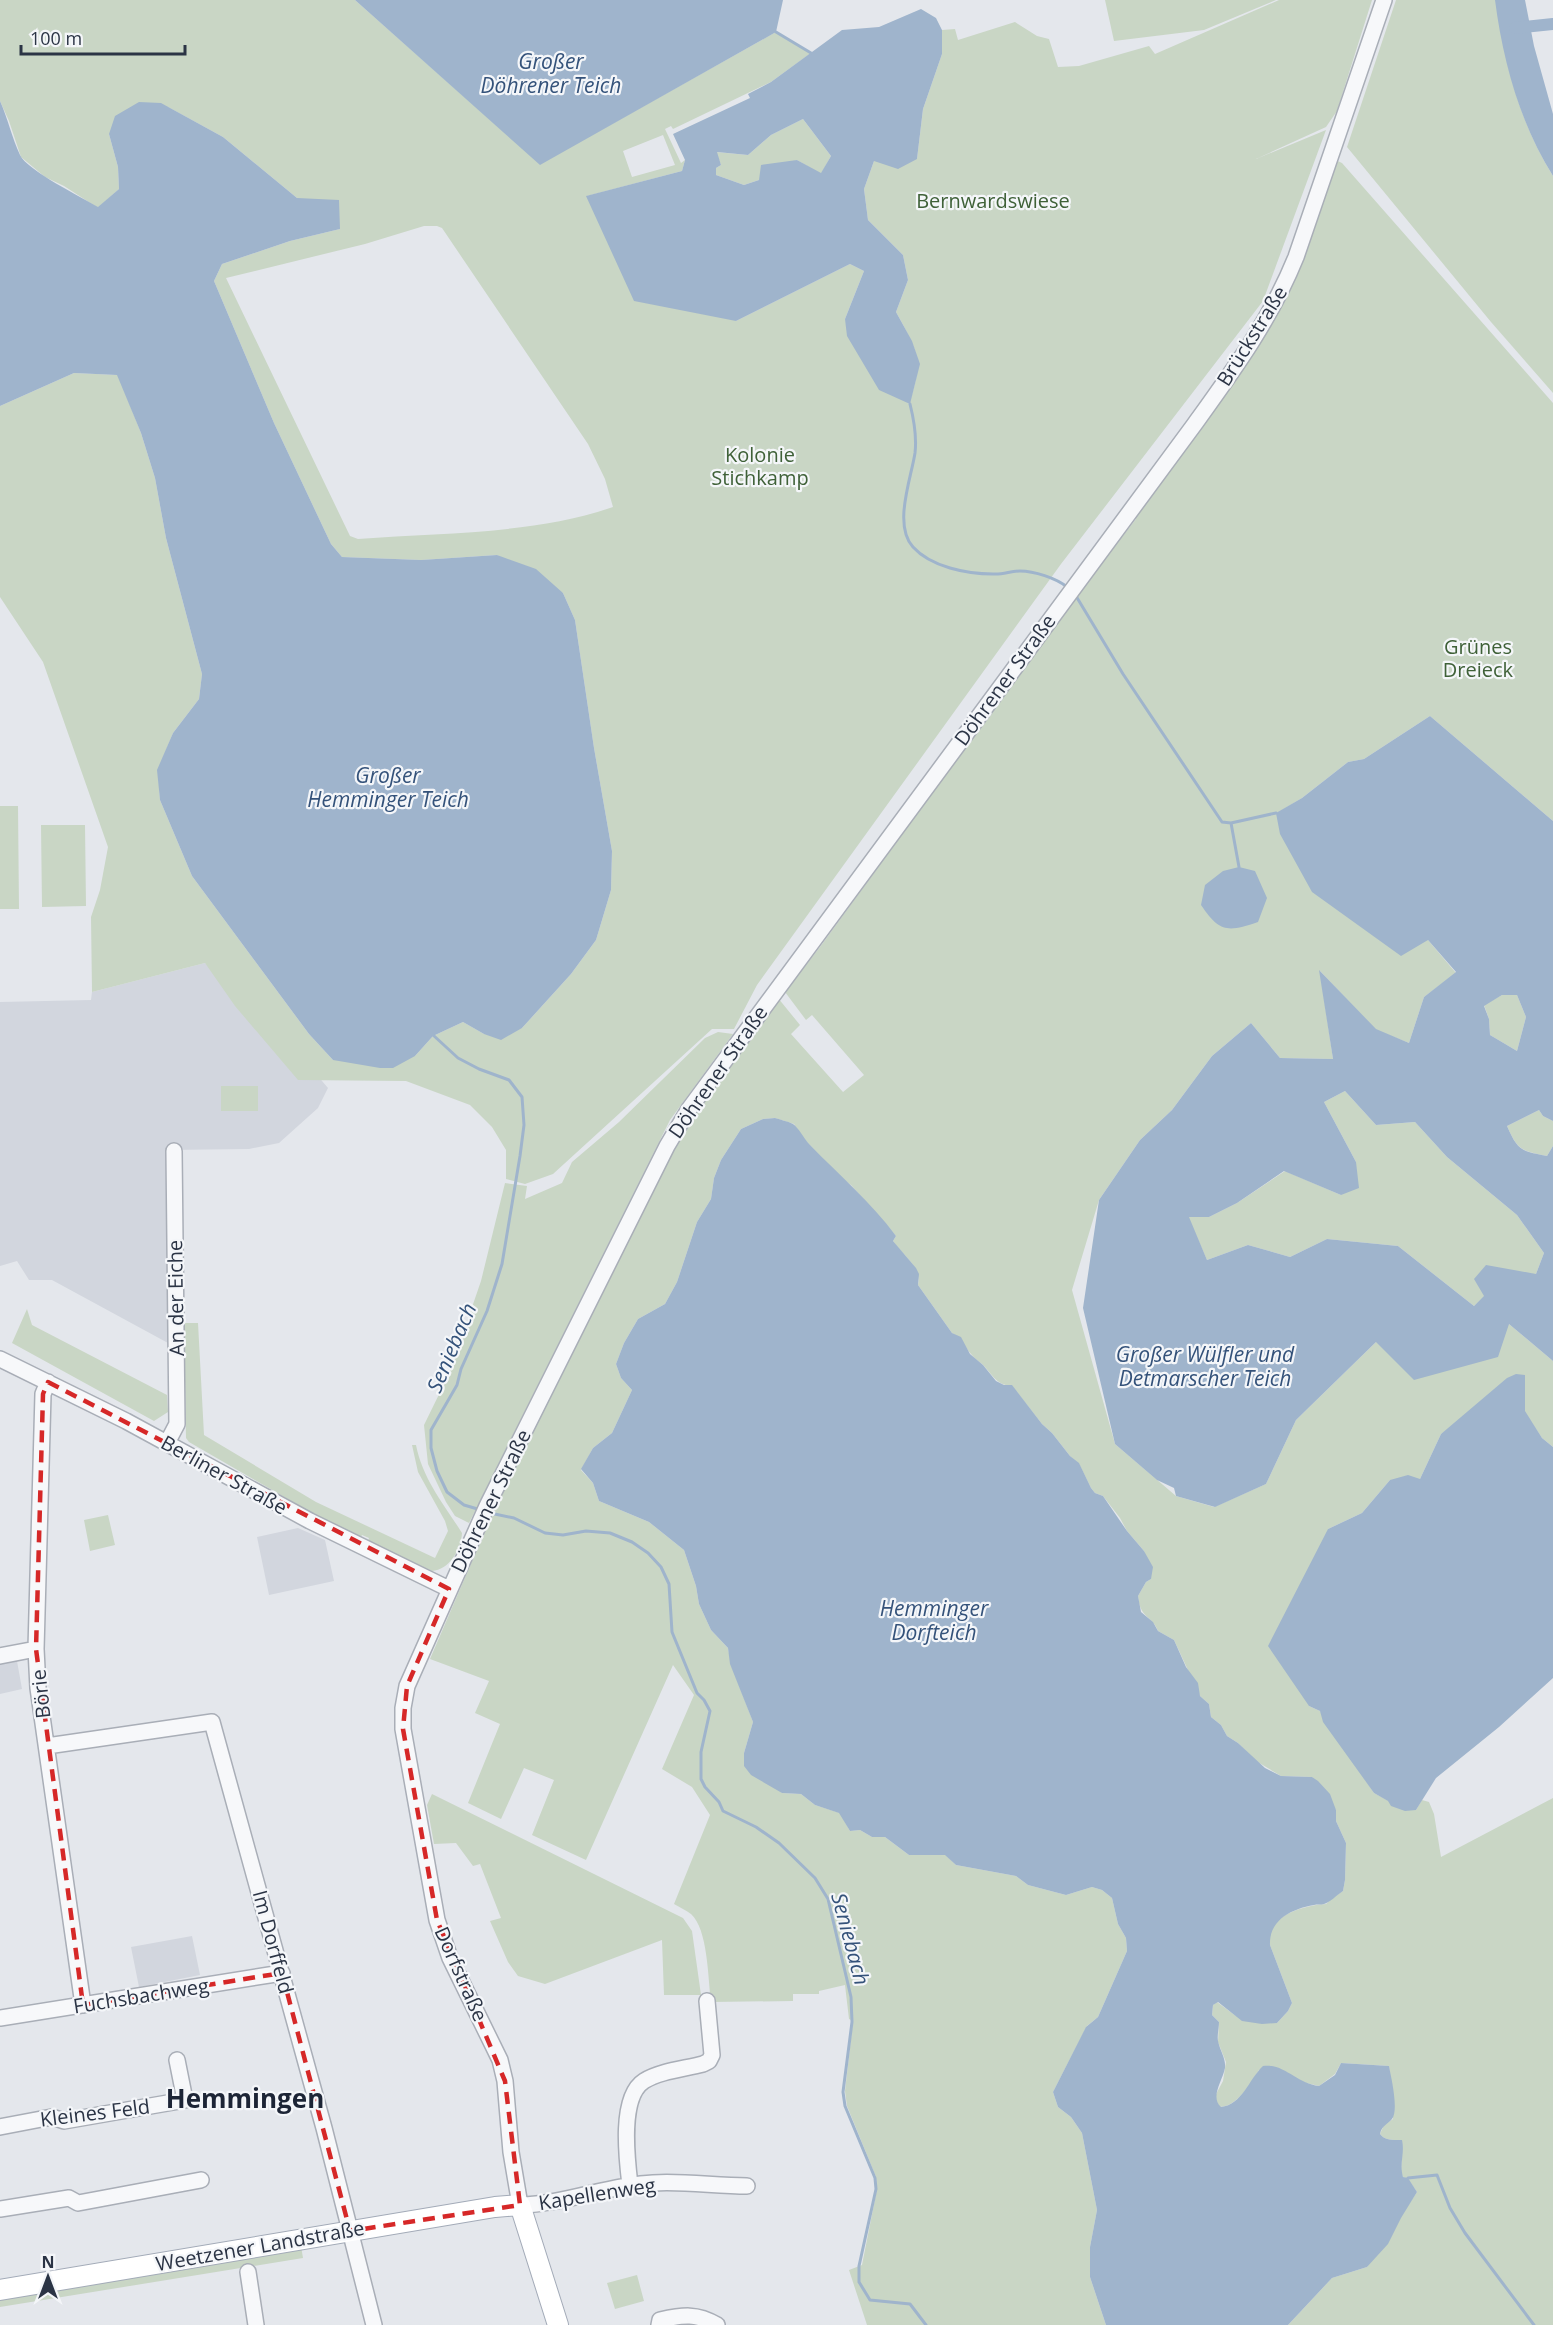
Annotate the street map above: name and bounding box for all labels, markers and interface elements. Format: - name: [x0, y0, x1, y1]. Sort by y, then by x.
- scale bar: [21, 18, 184, 56]
- text: 100 m: [30, 26, 82, 50]
- water label: Großer Döhrener Teich: [481, 47, 621, 99]
- park label: Bernwardswiese: [916, 187, 1070, 214]
- street label: Brückstraße: [1210, 281, 1293, 391]
- park label: Kolonie Stichkamp: [711, 441, 809, 491]
- street label: Döhrener Straße: [948, 609, 1061, 751]
- park label: Grünes Dreieck: [1443, 633, 1514, 683]
- water label: Großer Hemminger Teich: [307, 761, 469, 813]
- street label: Döhrener Straße: [662, 1000, 773, 1143]
- street label: An der Eiche: [161, 1240, 190, 1356]
- water label: Seniebach: [420, 1299, 482, 1397]
- water label: Großer Wülfler und Detmarscher Teich: [1116, 1340, 1295, 1392]
- street label: Döhrener Straße: [444, 1425, 537, 1577]
- street label: Berliner Straße: [156, 1429, 292, 1520]
- water label: Hemminger Dorfteich: [880, 1594, 989, 1646]
- street label: Börie: [24, 1668, 57, 1720]
- street label: Im Dorffeld: [247, 1887, 300, 1997]
- water label: Seniebach: [825, 1889, 877, 1988]
- street label: Dorfstraße: [429, 1922, 494, 2025]
- street label: Fuchsbachweg: [71, 1971, 211, 2020]
- district label: Hemmingen: [166, 2080, 324, 2116]
- street label: Kleines Feld: [38, 2092, 151, 2133]
- street label: Kapellenweg: [537, 2171, 657, 2216]
- street label: Weetzener Landstraße: [154, 2214, 366, 2277]
- north arrow: [18, 2247, 78, 2307]
- text: N: [41, 2251, 55, 2273]

